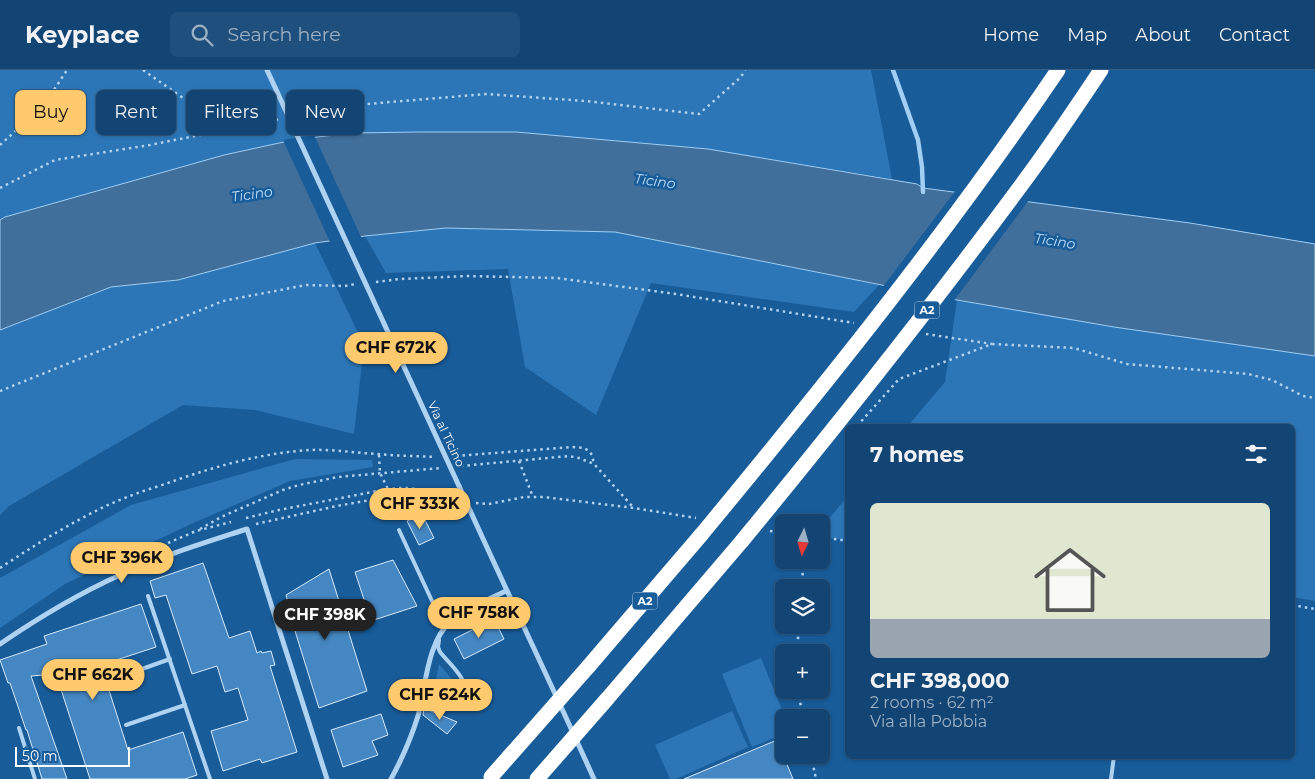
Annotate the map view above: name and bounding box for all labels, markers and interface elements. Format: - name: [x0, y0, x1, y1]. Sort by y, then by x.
- search box: [170, 12, 520, 57]
- text: Keyplace: [25, 20, 140, 49]
- icon: search: [188, 21, 216, 49]
- text: Search here: [228, 23, 341, 46]
- text: Home: [983, 24, 1039, 46]
- text: Map: [1067, 24, 1107, 46]
- text: About: [1135, 24, 1191, 46]
- text: Contact: [1219, 24, 1290, 46]
- chip: Buy: [15, 90, 86, 135]
- chip: Rent: [96, 90, 176, 135]
- chip: Filters: [186, 90, 276, 135]
- chip: New: [286, 90, 364, 135]
- water label: Ticino: [633, 169, 677, 193]
- water label: Ticino: [230, 182, 274, 206]
- water label: Ticino: [1033, 229, 1077, 253]
- road number: A2: [914, 302, 940, 318]
- pin: CHF 672K: [344, 332, 448, 374]
- text: CHF 672K: [356, 338, 436, 357]
- street label: Via al Ticino: [425, 399, 468, 469]
- icon: filters: [1242, 440, 1270, 468]
- text: 7 homes: [870, 442, 964, 467]
- pin: CHF 333K: [368, 488, 472, 530]
- text: CHF 333K: [380, 494, 460, 513]
- north arrow: [775, 514, 830, 569]
- map controls: [775, 514, 830, 764]
- icon: home: [1025, 535, 1115, 625]
- pin: CHF 396K: [70, 542, 174, 584]
- text: CHF 396K: [82, 548, 162, 567]
- button: layers: [775, 579, 830, 634]
- road number: A2: [632, 592, 658, 610]
- pin: CHF 758K: [427, 596, 531, 639]
- pin: CHF 398K: [273, 598, 377, 641]
- text: CHF 758K: [439, 603, 519, 622]
- text: CHF 398K: [284, 605, 366, 624]
- button: +: [775, 644, 830, 699]
- pin: CHF 662K: [41, 658, 145, 701]
- text: CHF 662K: [53, 665, 133, 684]
- text: CHF 398,000: [870, 668, 1009, 693]
- pin: CHF 624K: [388, 678, 492, 721]
- text: CHF 624K: [399, 685, 481, 704]
- text: 2 rooms · 62 m²: [870, 693, 994, 712]
- button: −: [775, 709, 830, 764]
- text: Via alla Pobbia: [870, 712, 987, 731]
- scale bar: [15, 744, 130, 767]
- text: 50 m: [22, 747, 58, 765]

